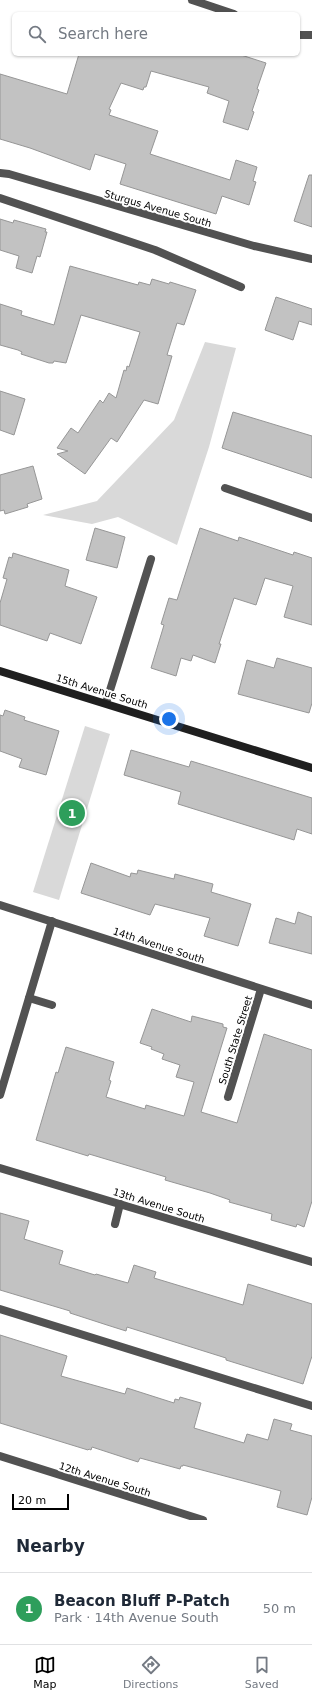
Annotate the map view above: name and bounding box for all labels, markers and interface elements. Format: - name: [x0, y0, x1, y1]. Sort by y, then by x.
- search box: [12, 12, 300, 56]
- icon: search: [26, 23, 48, 45]
- text: Search here: [58, 25, 148, 43]
- street label: Sturgus Avenue South: [103, 188, 213, 229]
- street label: 15th Avenue South: [55, 672, 149, 711]
- your location: [159, 709, 179, 729]
- pin: 1: [59, 798, 85, 828]
- street label: 14th Avenue South: [112, 925, 206, 965]
- street label: South State Street: [217, 994, 254, 1086]
- street label: 13th Avenue South: [112, 1186, 206, 1225]
- street label: 12th Avenue South: [58, 1460, 152, 1499]
- scale bar: [12, 1492, 69, 1511]
- text: 20 m: [18, 1494, 46, 1507]
- text: Nearby: [16, 1536, 85, 1556]
- text: Beacon Bluff P-Patch: [54, 1592, 230, 1610]
- text: 1: [24, 1601, 34, 1616]
- text: 50 m: [263, 1601, 296, 1616]
- text: Park · 14th Avenue South: [54, 1610, 219, 1625]
- tab: Map: [33, 1654, 56, 1691]
- tab: Directions: [123, 1654, 178, 1691]
- tab: Saved: [245, 1654, 279, 1691]

